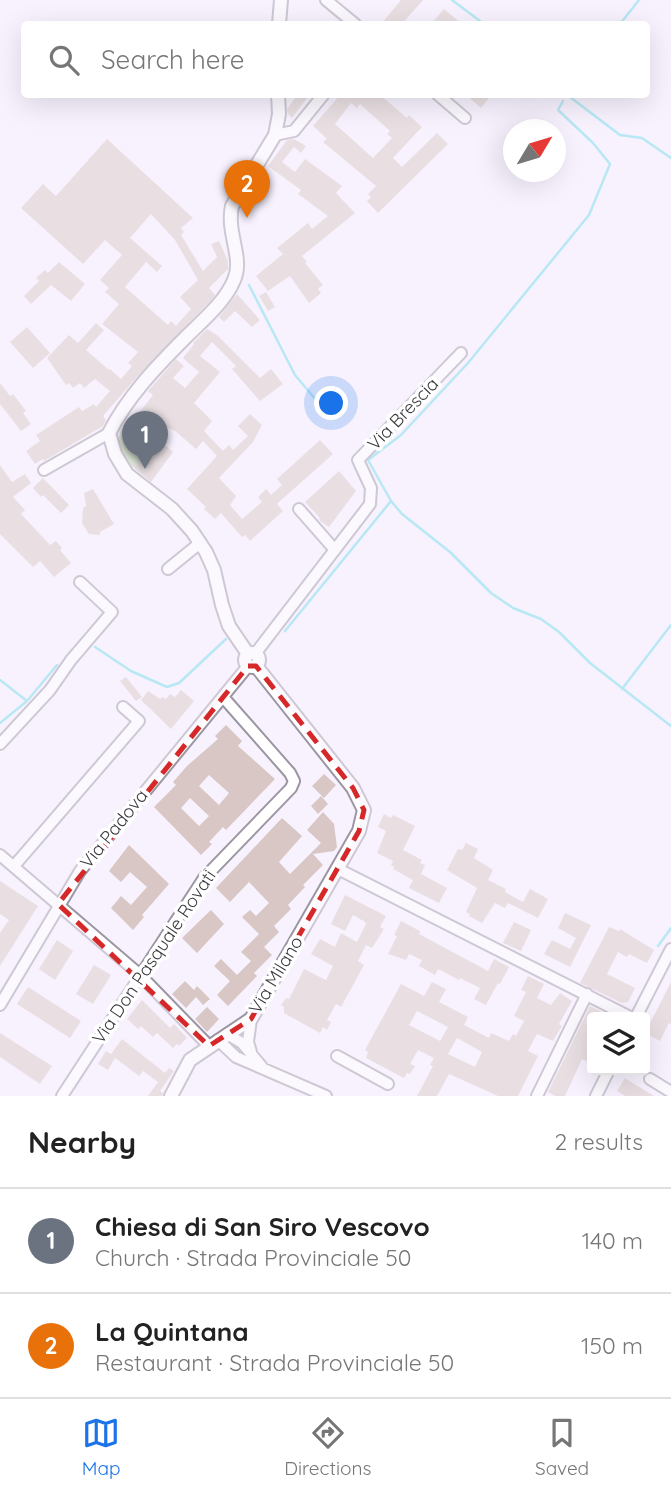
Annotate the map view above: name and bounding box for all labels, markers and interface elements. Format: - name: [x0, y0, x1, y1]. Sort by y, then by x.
- search box: [21, 21, 650, 98]
- icon: search: [45, 41, 83, 79]
- text: Search here: [101, 43, 245, 76]
- north arrow: [503, 119, 566, 182]
- pin: 2: [224, 160, 270, 218]
- street label: Via Brescia: [362, 372, 443, 455]
- your location: [314, 386, 348, 420]
- pin: 1: [122, 411, 168, 469]
- street label: Via Padova: [75, 784, 153, 873]
- street label: Via Don Pasquale Rovati: [87, 865, 220, 1048]
- street label: Via Milano: [243, 932, 308, 1018]
- map controls: [587, 1012, 650, 1075]
- button: layers: [587, 1012, 650, 1075]
- text: Nearby: [28, 1123, 136, 1161]
- text: 2 results: [554, 1127, 643, 1156]
- text: Chiesa di San Siro Vescovo: [95, 1210, 430, 1243]
- text: 1: [47, 1226, 55, 1255]
- text: 140 m: [582, 1226, 643, 1255]
- text: Church · Strada Provinciale 50: [95, 1243, 411, 1272]
- text: La Quintana: [95, 1315, 249, 1348]
- text: 2: [44, 1331, 58, 1360]
- text: 150 m: [581, 1331, 643, 1360]
- text: Restaurant · Strada Provinciale 50: [95, 1348, 454, 1377]
- tab: Map: [82, 1414, 121, 1480]
- tab: Directions: [284, 1414, 371, 1480]
- tab: Saved: [535, 1414, 589, 1480]

